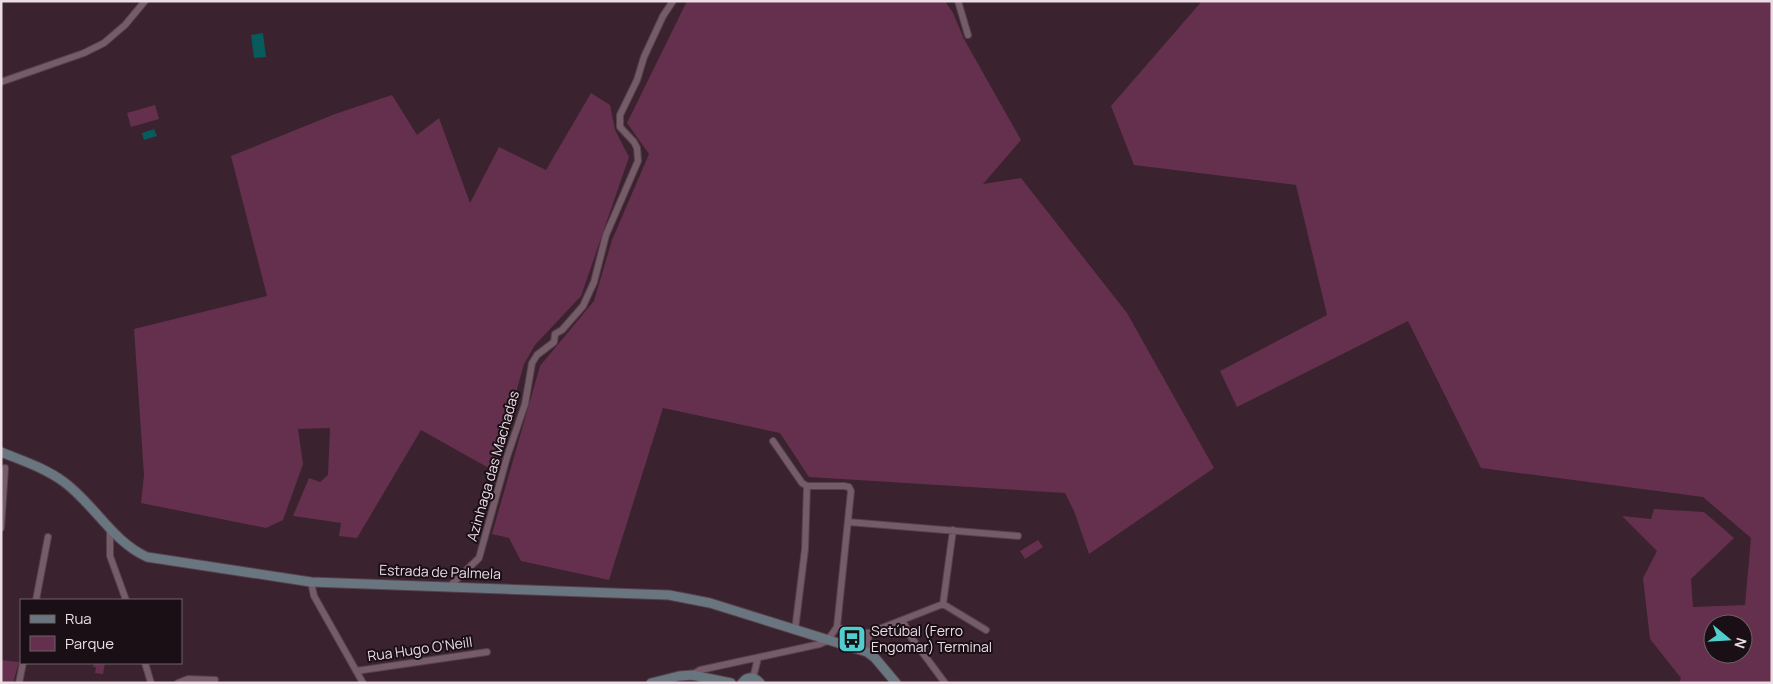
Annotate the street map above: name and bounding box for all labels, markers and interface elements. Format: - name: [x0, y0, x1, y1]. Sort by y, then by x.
- street label: Azinhaga das Machadas: [462, 388, 523, 543]
- street label: Estrada de Palmela: [379, 560, 501, 583]
- legend: [20, 599, 182, 664]
- text: Rua: [65, 608, 92, 629]
- north arrow: [1703, 614, 1753, 664]
- place label: Setúbal (Ferro Engomar) Terminal: [871, 621, 992, 656]
- bus stop icon: Setúbal (Ferro Engomar) Terminal: [837, 624, 867, 654]
- street label: Rua Hugo O'Neill: [366, 632, 474, 665]
- text: Parque: [65, 633, 114, 654]
- text: N: [1730, 635, 1751, 651]

